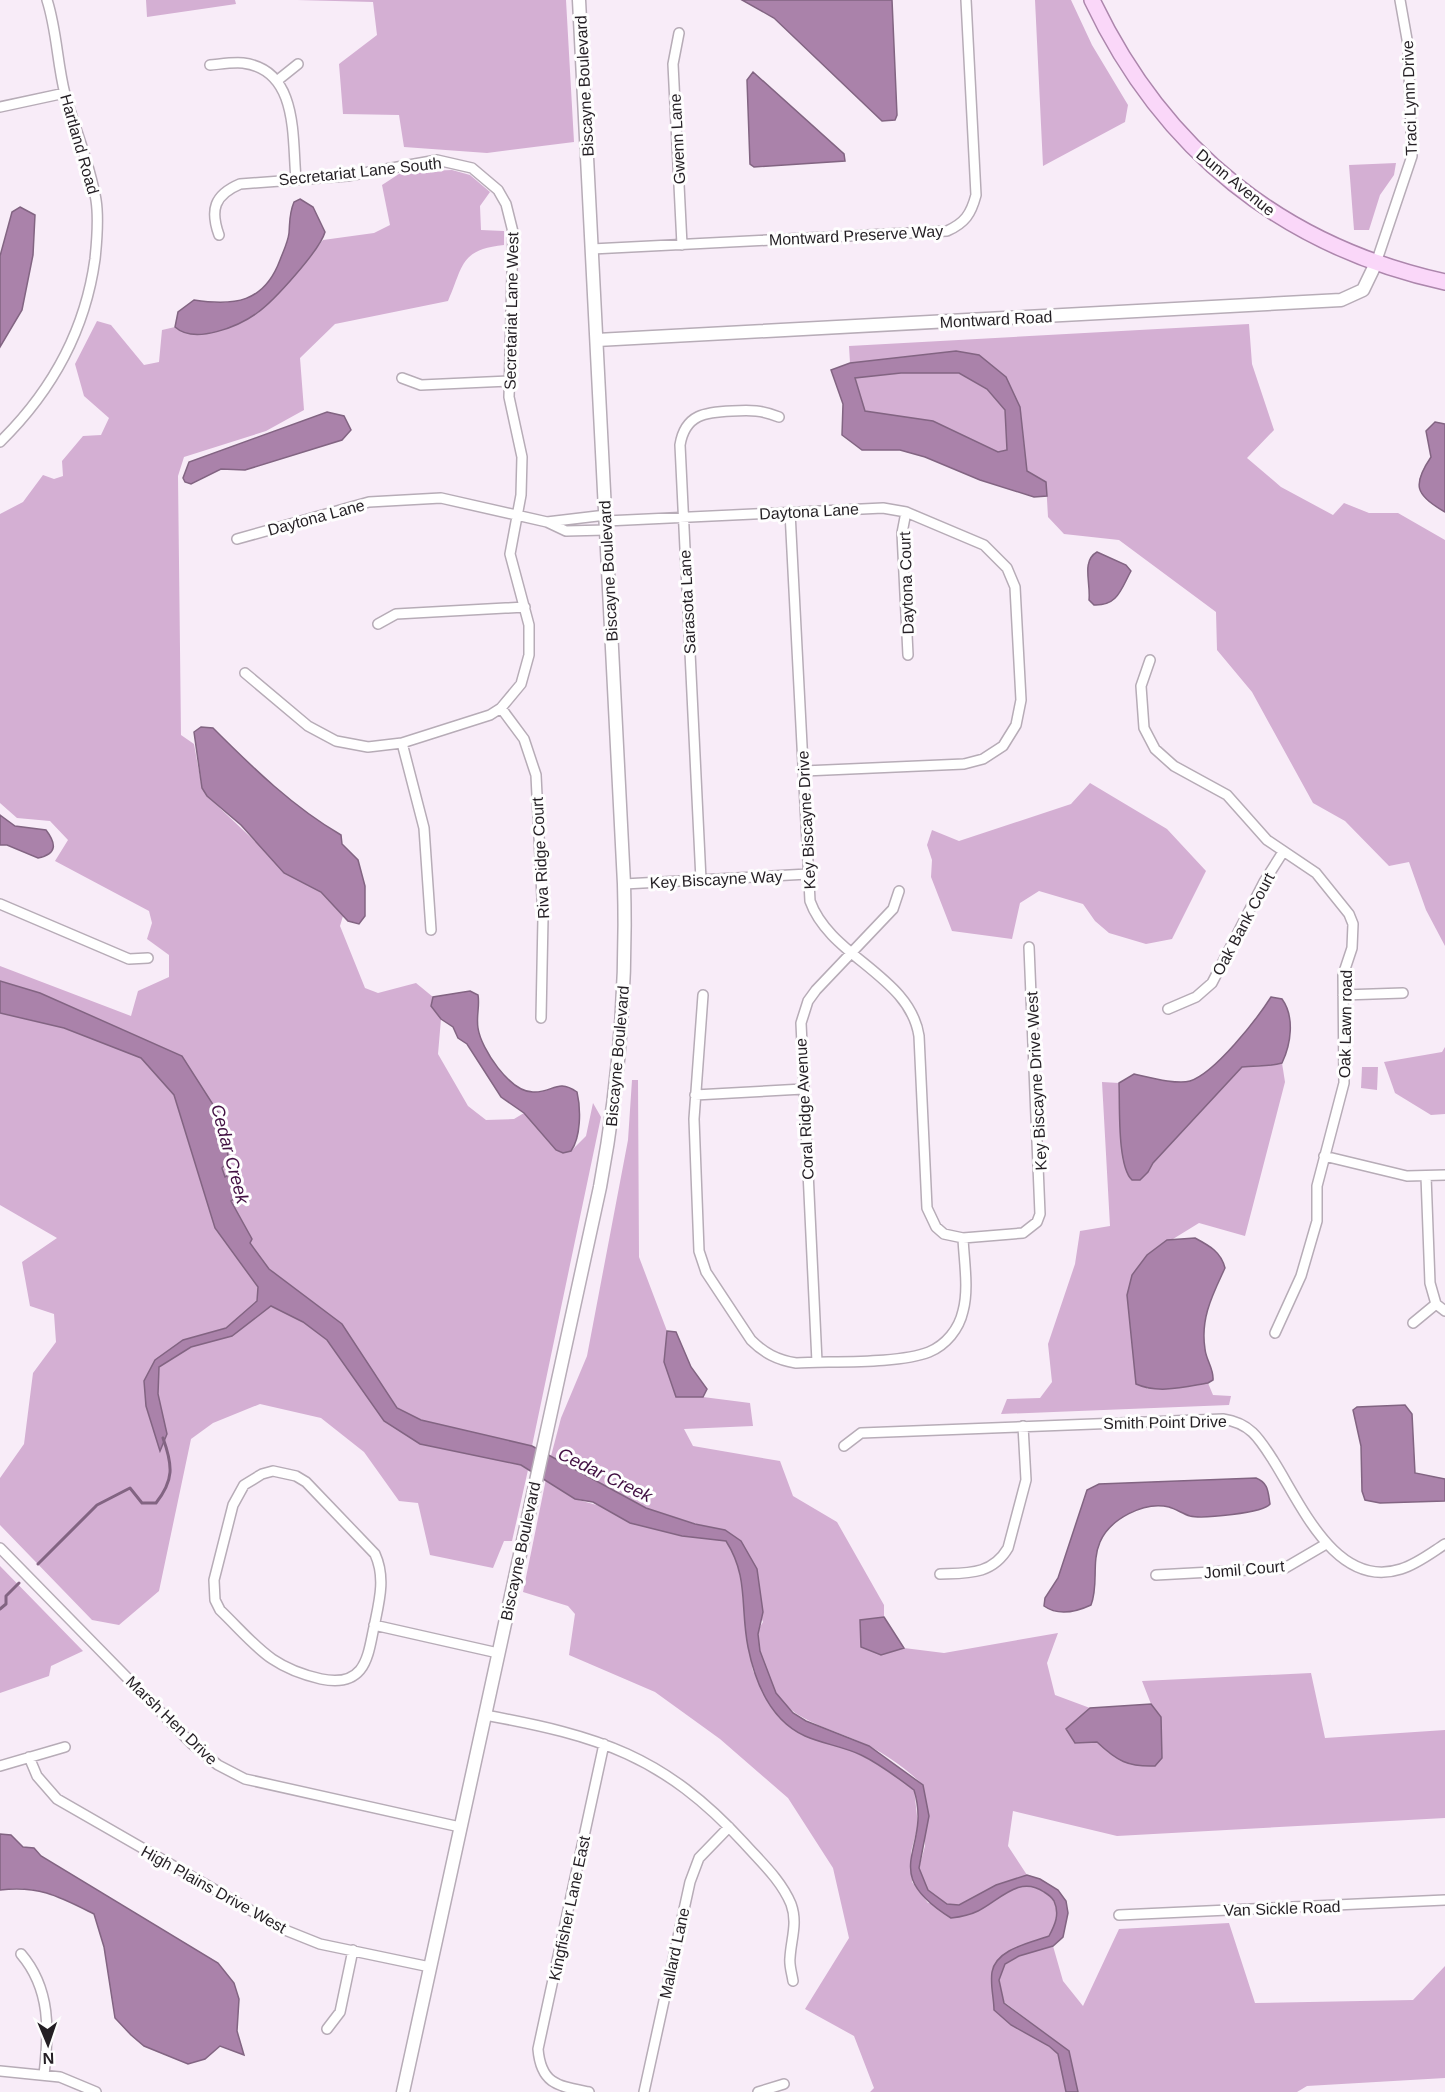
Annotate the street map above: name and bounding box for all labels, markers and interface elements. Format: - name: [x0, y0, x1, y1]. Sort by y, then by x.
- street label: Biscayne Boulevard: [572, 15, 597, 157]
- street label: Traci Lynn Drive: [1399, 40, 1420, 156]
- street label: Hartland Road: [57, 92, 102, 196]
- street label: Gwenn Lane: [667, 93, 688, 185]
- street label: Dunn Avenue: [1193, 146, 1278, 219]
- street label: Secretariat Lane South: [278, 154, 442, 189]
- street label: Montward Preserve Way: [768, 222, 944, 249]
- street label: Secretariat Lane West: [502, 231, 521, 390]
- street label: Montward Road: [939, 308, 1053, 331]
- street label: Daytona Lane: [266, 496, 367, 539]
- street label: Biscayne Boulevard: [596, 500, 621, 642]
- street label: Daytona Lane: [759, 500, 859, 523]
- street label: Daytona Court: [896, 531, 917, 635]
- street label: Sarasota Lane: [676, 549, 699, 654]
- street label: Key Biscayne Drive: [794, 750, 819, 890]
- street label: Riva Ridge Court: [529, 796, 552, 919]
- street label: Key Biscayne Way: [649, 868, 783, 891]
- street label: Oak Bank Court: [1209, 870, 1278, 978]
- street label: Oak Lawn road: [1336, 970, 1355, 1078]
- street label: Biscayne Boulevard: [603, 985, 632, 1127]
- street label: Key Biscayne Drive West: [1023, 990, 1050, 1171]
- street label: Coral Ridge Avenue: [792, 1038, 817, 1180]
- water label: Cedar Creek: [207, 1102, 253, 1207]
- street label: Smith Point Drive: [1103, 1413, 1227, 1432]
- water label: Cedar Creek: [555, 1444, 656, 1507]
- street label: Biscayne Boulevard: [497, 1480, 544, 1622]
- street label: Jomil Court: [1203, 1557, 1286, 1581]
- street label: Marsh Hen Drive: [123, 1673, 221, 1768]
- street label: Kingfisher Lane East: [546, 1834, 593, 1982]
- street label: High Plains Drive West: [138, 1842, 290, 1937]
- street label: Van Sickle Road: [1223, 1898, 1341, 1919]
- street label: Mallard Lane: [657, 1906, 692, 2000]
- north arrow: [18, 2014, 78, 2074]
- text: N: [42, 2050, 55, 2067]

